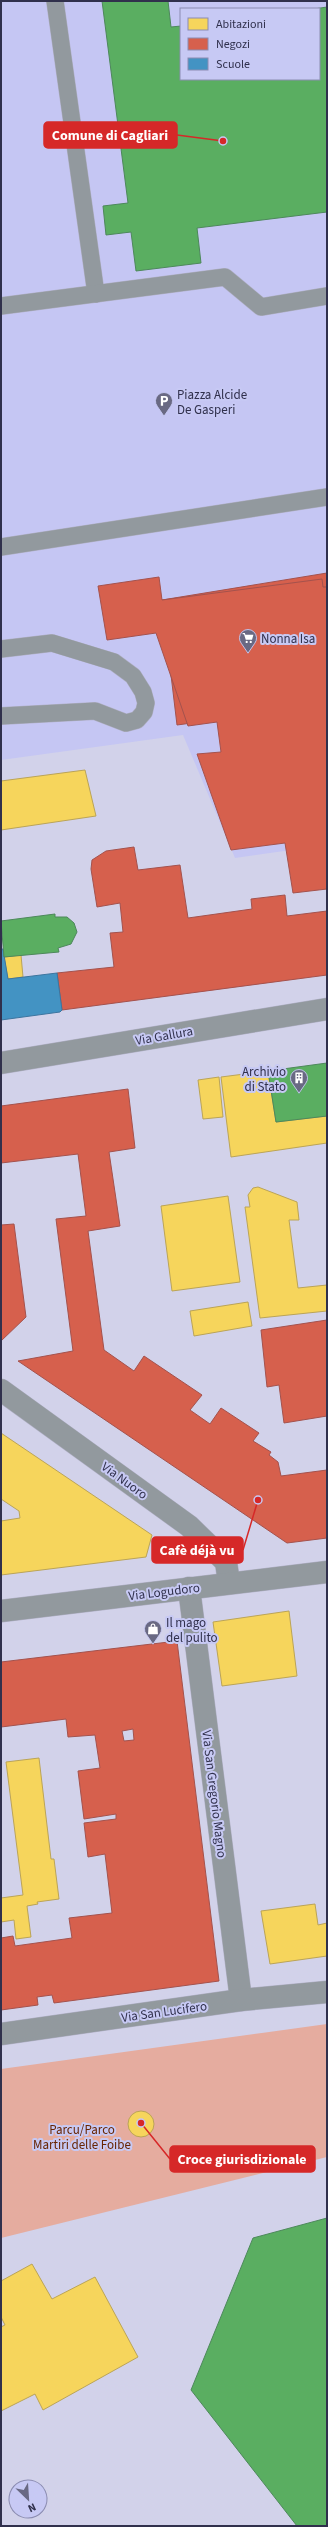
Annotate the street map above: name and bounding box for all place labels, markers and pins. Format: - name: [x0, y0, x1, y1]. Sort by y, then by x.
- callout: Comune di Cagliari: [44, 122, 177, 148]
- place label: Piazza Alcide De Gasperi: [177, 386, 247, 419]
- parking icon: Piazza Alcide De Gasperi: [154, 391, 174, 416]
- supermarket icon: Nonna Isa: [238, 628, 258, 653]
- place label: Nonna Isa: [261, 630, 315, 648]
- place label: Archivio di Stato: [242, 1063, 286, 1096]
- building icon: Archivio di Stato: [289, 1068, 309, 1093]
- callout: Cafè déjà vu: [152, 1537, 243, 1563]
- place label: Il mago del pulito: [166, 1614, 218, 1647]
- shop icon: Il mago del pulito: [143, 1619, 163, 1644]
- callout: Croce giurisdizionale: [170, 2146, 315, 2172]

